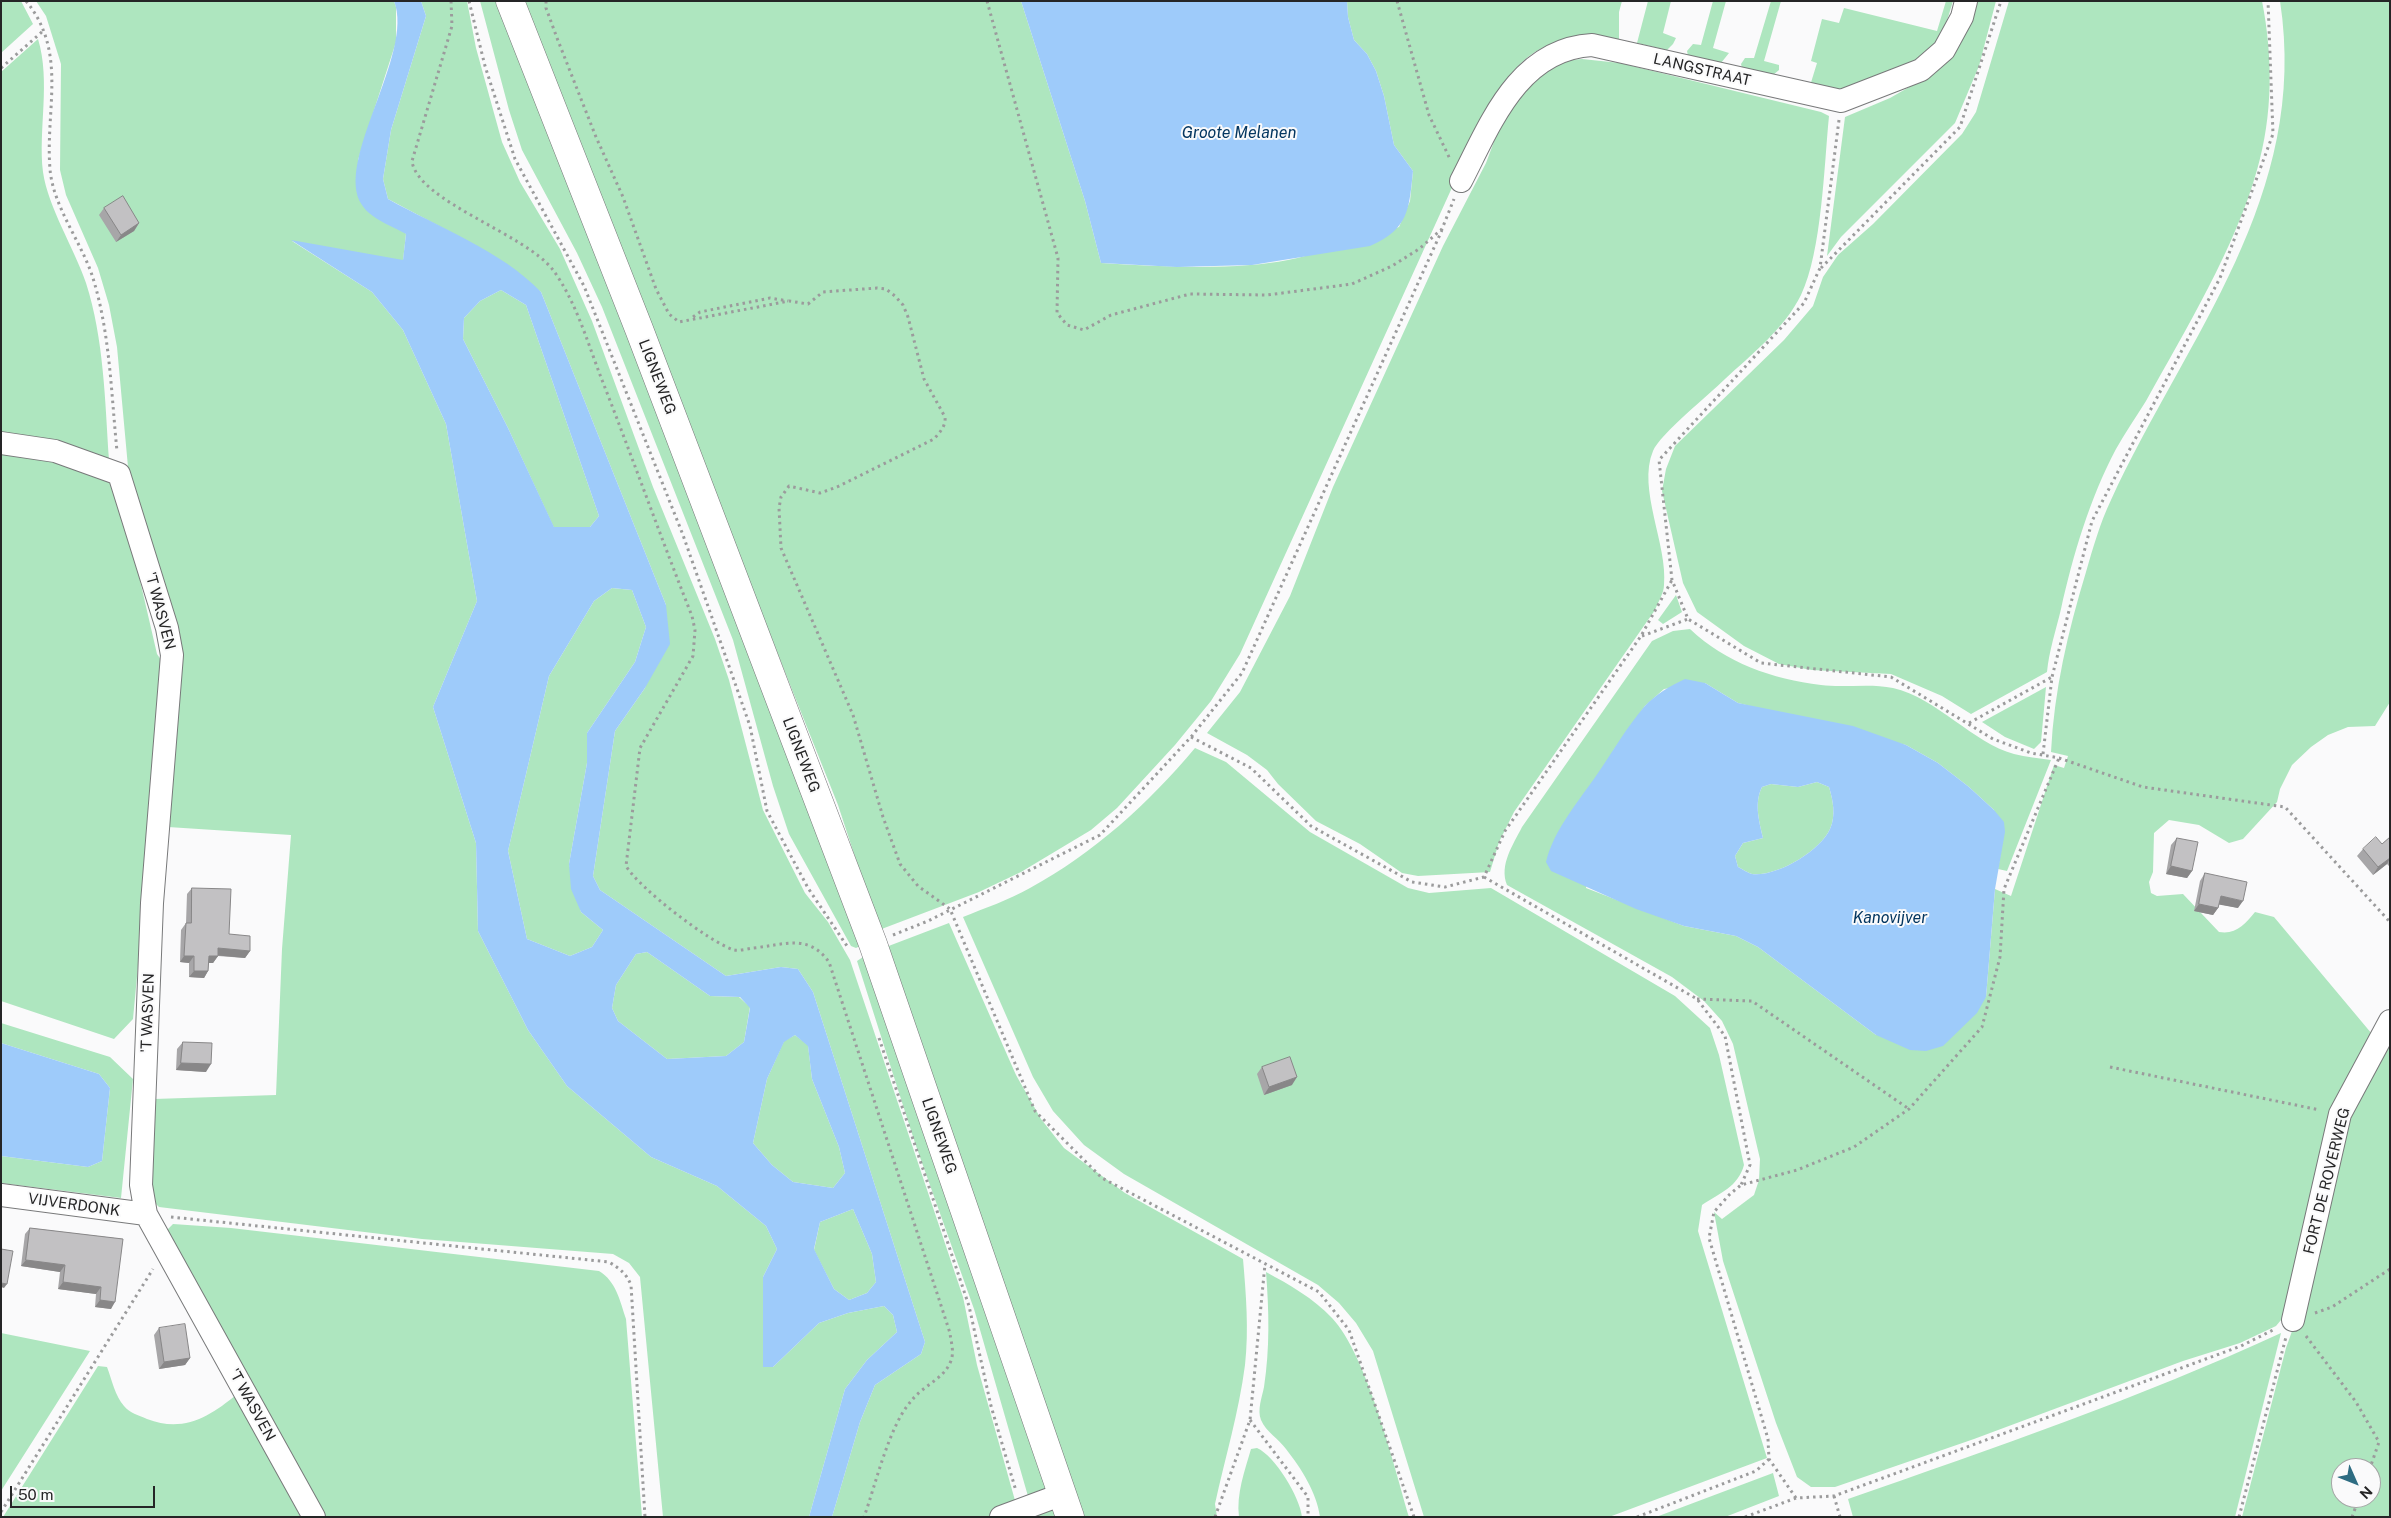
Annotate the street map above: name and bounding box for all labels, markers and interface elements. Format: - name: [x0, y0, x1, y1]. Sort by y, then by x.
- street label: LANGSTRAAT: [1651, 50, 1753, 90]
- water label: Groote Melanen: [1182, 123, 1296, 143]
- street label: LIGNEWEG: [634, 337, 680, 417]
- street label: 'T WASVEN: [141, 570, 179, 652]
- street label: LIGNEWEG: [778, 715, 824, 795]
- water label: Kanovijver: [1853, 908, 1927, 928]
- street label: 'T WASVEN: [138, 973, 158, 1053]
- street label: LIGNEWEG: [918, 1096, 960, 1176]
- street label: FORT DE ROVERWEG: [2300, 1106, 2354, 1256]
- street label: VIJVERDONK: [27, 1190, 121, 1220]
- street label: 'T WASVEN: [225, 1366, 279, 1444]
- north arrow: [2331, 1458, 2381, 1508]
- scale bar: [12, 1476, 158, 1508]
- text: N: [2357, 1483, 2376, 1502]
- text: 50 m: [18, 1486, 53, 1503]

